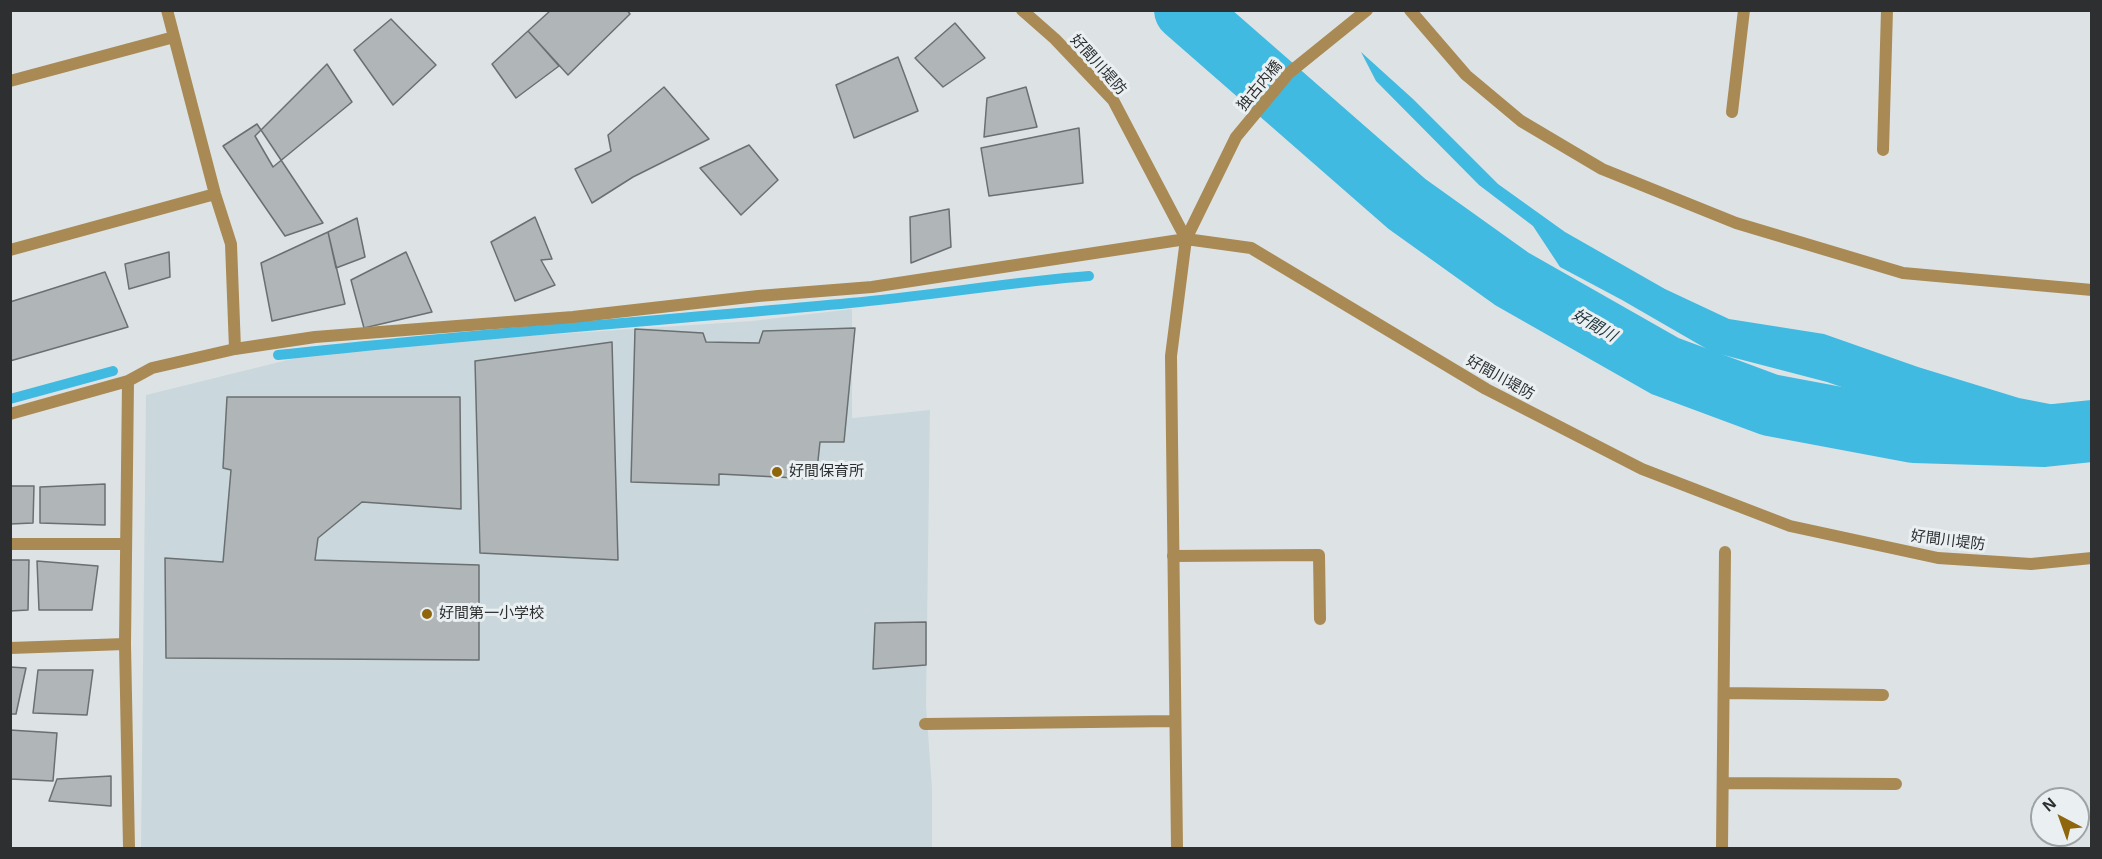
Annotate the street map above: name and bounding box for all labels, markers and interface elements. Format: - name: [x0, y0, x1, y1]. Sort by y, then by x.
- street label: 好間川堤防: [1066, 31, 1130, 99]
- street label: 独古内橋: [1234, 57, 1286, 115]
- water label: 好間川: [1568, 306, 1620, 346]
- street label: 好間川堤防: [1463, 352, 1537, 404]
- place label: 好間保育所: [789, 463, 864, 481]
- marker: 好間保育所: [770, 465, 784, 479]
- street label: 好間川堤防: [1910, 527, 1986, 555]
- place label: 好間第一小学校: [439, 605, 544, 623]
- marker: 好間第一小学校: [420, 607, 434, 621]
- north arrow: [2030, 787, 2090, 847]
- text: N: [2039, 794, 2059, 815]

